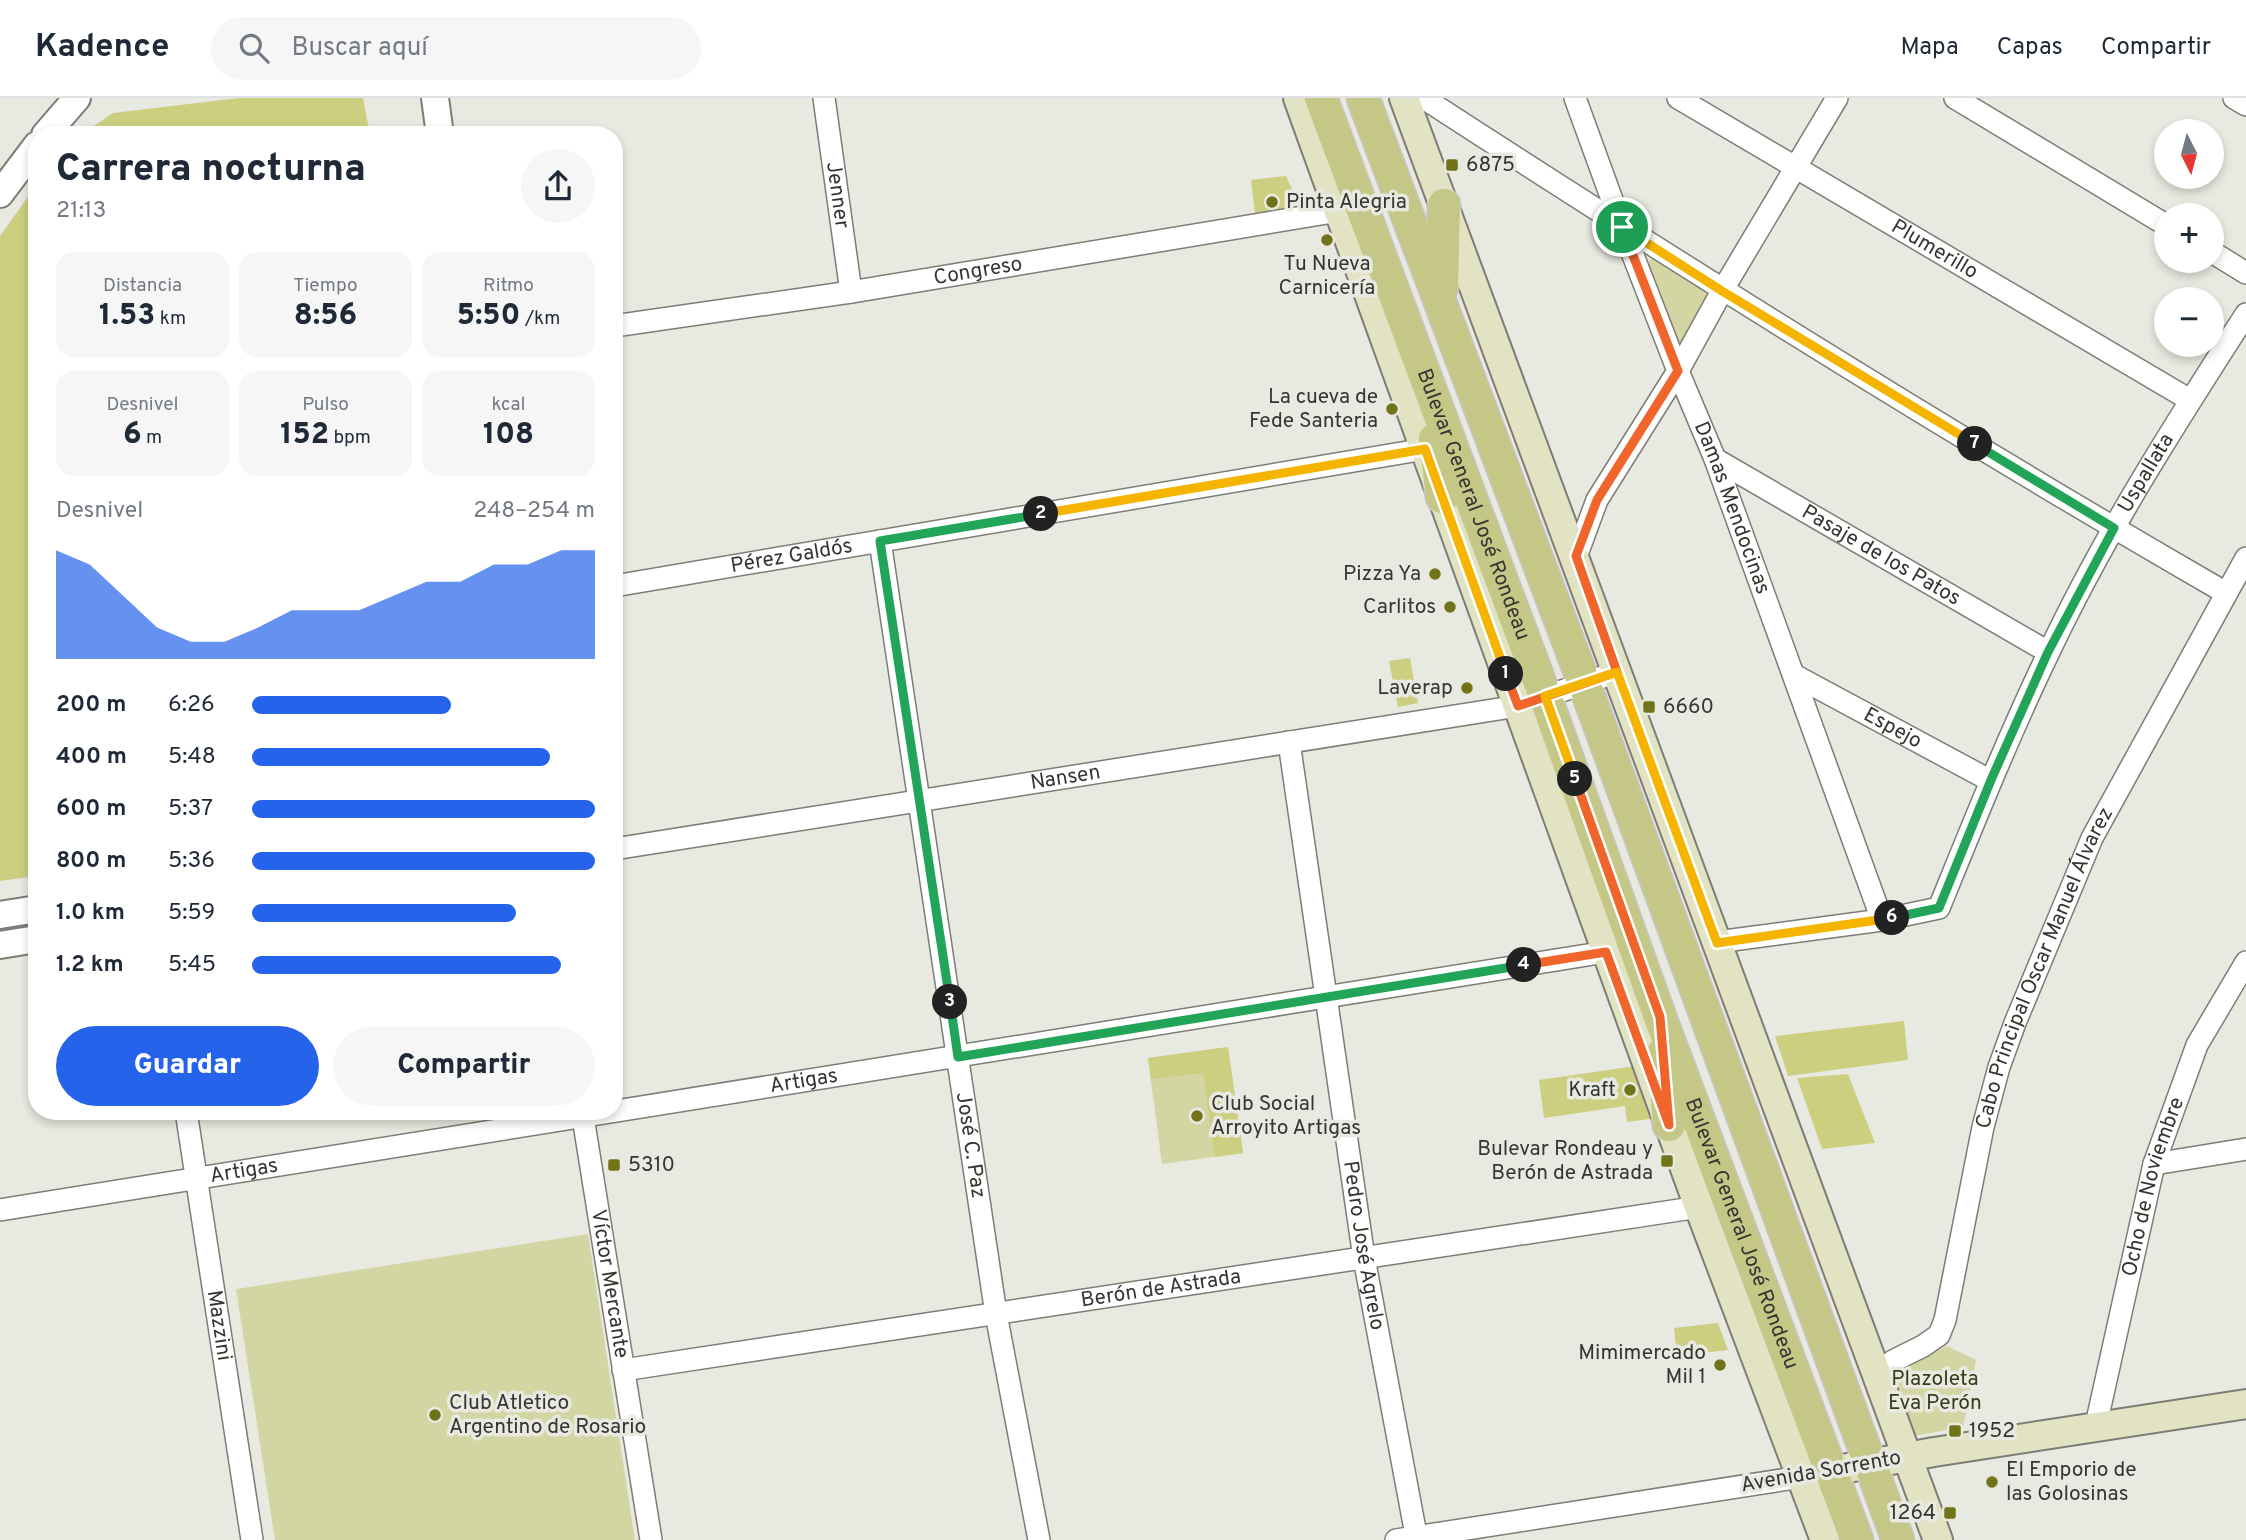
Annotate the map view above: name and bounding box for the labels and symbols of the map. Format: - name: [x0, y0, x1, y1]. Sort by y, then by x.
- north arrow: [2154, 119, 2224, 189]
- place label: 6875: [1466, 152, 1515, 179]
- marker: 6875: [1444, 157, 1460, 173]
- street label: Jenner: [820, 160, 855, 230]
- place label: Pinta Alegria: [1286, 189, 1407, 216]
- marker: Pinta Alegria: [1264, 194, 1280, 210]
- pin: [1592, 197, 1652, 257]
- street label: Plumerillo: [1886, 213, 1983, 286]
- marker: Tu Nueva Carnicería: [1319, 232, 1335, 248]
- street label: Congreso: [931, 250, 1024, 292]
- place label: Tu Nueva Carnicería: [1279, 251, 1375, 302]
- street label: Bulevar General José Rondeau: [1410, 365, 1536, 644]
- place label: La cueva de Fede Santeria: [1249, 384, 1378, 435]
- marker: La cueva de Fede Santeria: [1384, 401, 1400, 417]
- street label: Damas Mendocinas: [1687, 417, 1776, 598]
- pin: 7: [1958, 426, 1993, 462]
- street label: Uspallata: [2112, 428, 2180, 518]
- pin: 2: [1024, 496, 1058, 532]
- street label: Pasaje de los Patos: [1797, 499, 1965, 612]
- street label: Pérez Galdós: [728, 532, 855, 580]
- place label: Pizza Ya: [1343, 561, 1421, 588]
- marker: Pizza Ya: [1427, 566, 1443, 582]
- place label: Carlitos: [1363, 594, 1436, 621]
- marker: Carlitos: [1442, 599, 1458, 615]
- pin: 1: [1488, 656, 1524, 692]
- place label: Laverap: [1377, 675, 1453, 702]
- marker: Laverap: [1459, 680, 1475, 696]
- place label: 6660: [1663, 694, 1714, 721]
- marker: 6660: [1641, 699, 1657, 715]
- street label: Espejo: [1859, 701, 1927, 755]
- street label: Nansen: [1029, 759, 1102, 796]
- pin: 5: [1558, 762, 1592, 796]
- street label: Cabo Principal Oscar Manuel Álvarez: [1970, 802, 2120, 1132]
- pin: 6: [1874, 900, 1910, 936]
- pin: 4: [1506, 948, 1542, 982]
- pin: 3: [932, 984, 968, 1020]
- street label: Artigas: [768, 1062, 840, 1100]
- place label: Kraft: [1568, 1077, 1616, 1104]
- marker: Kraft: [1622, 1082, 1638, 1098]
- street label: José C. Paz: [949, 1090, 992, 1200]
- place label: Club Social Arroyito Artigas: [1211, 1091, 1361, 1142]
- street label: Ocho de Noviembre: [2116, 1093, 2191, 1279]
- street label: Bulevar General José Rondeau: [1678, 1094, 1805, 1373]
- marker: Club Social Arroyito Artigas: [1189, 1108, 1205, 1124]
- place label: Bulevar Rondeau y Berón de Astrada: [1477, 1136, 1653, 1187]
- street label: Artigas: [208, 1152, 280, 1190]
- place label: 5310: [628, 1152, 675, 1179]
- marker: Bulevar Rondeau y Berón de Astrada: [1659, 1153, 1675, 1169]
- marker: 5310: [606, 1157, 622, 1173]
- street label: Pedro José Agrelo: [1337, 1159, 1391, 1333]
- street label: Víctor Mercante: [585, 1208, 635, 1360]
- street label: Berón de Astrada: [1079, 1263, 1243, 1314]
- street label: Mazzini: [200, 1288, 238, 1363]
- place label: Mimimercado Mil 1: [1578, 1340, 1706, 1391]
- marker: Mimimercado Mil 1: [1712, 1357, 1728, 1373]
- park label: Plazoleta Eva Perón: [1888, 1366, 1982, 1417]
- place label: Club Atletico Argentino de Rosario: [449, 1390, 646, 1441]
- marker: Club Atletico Argentino de Rosario: [427, 1407, 443, 1423]
- place label: 1952: [1969, 1418, 2015, 1445]
- marker: 1952: [1947, 1423, 1963, 1439]
- street label: Avenida Sorrento: [1739, 1445, 1903, 1499]
- place label: El Emporio de las Golosinas: [2006, 1457, 2137, 1508]
- marker: El Emporio de las Golosinas: [1984, 1474, 2000, 1490]
- place label: 1264: [1890, 1500, 1936, 1527]
- marker: 1264: [1942, 1505, 1958, 1521]

